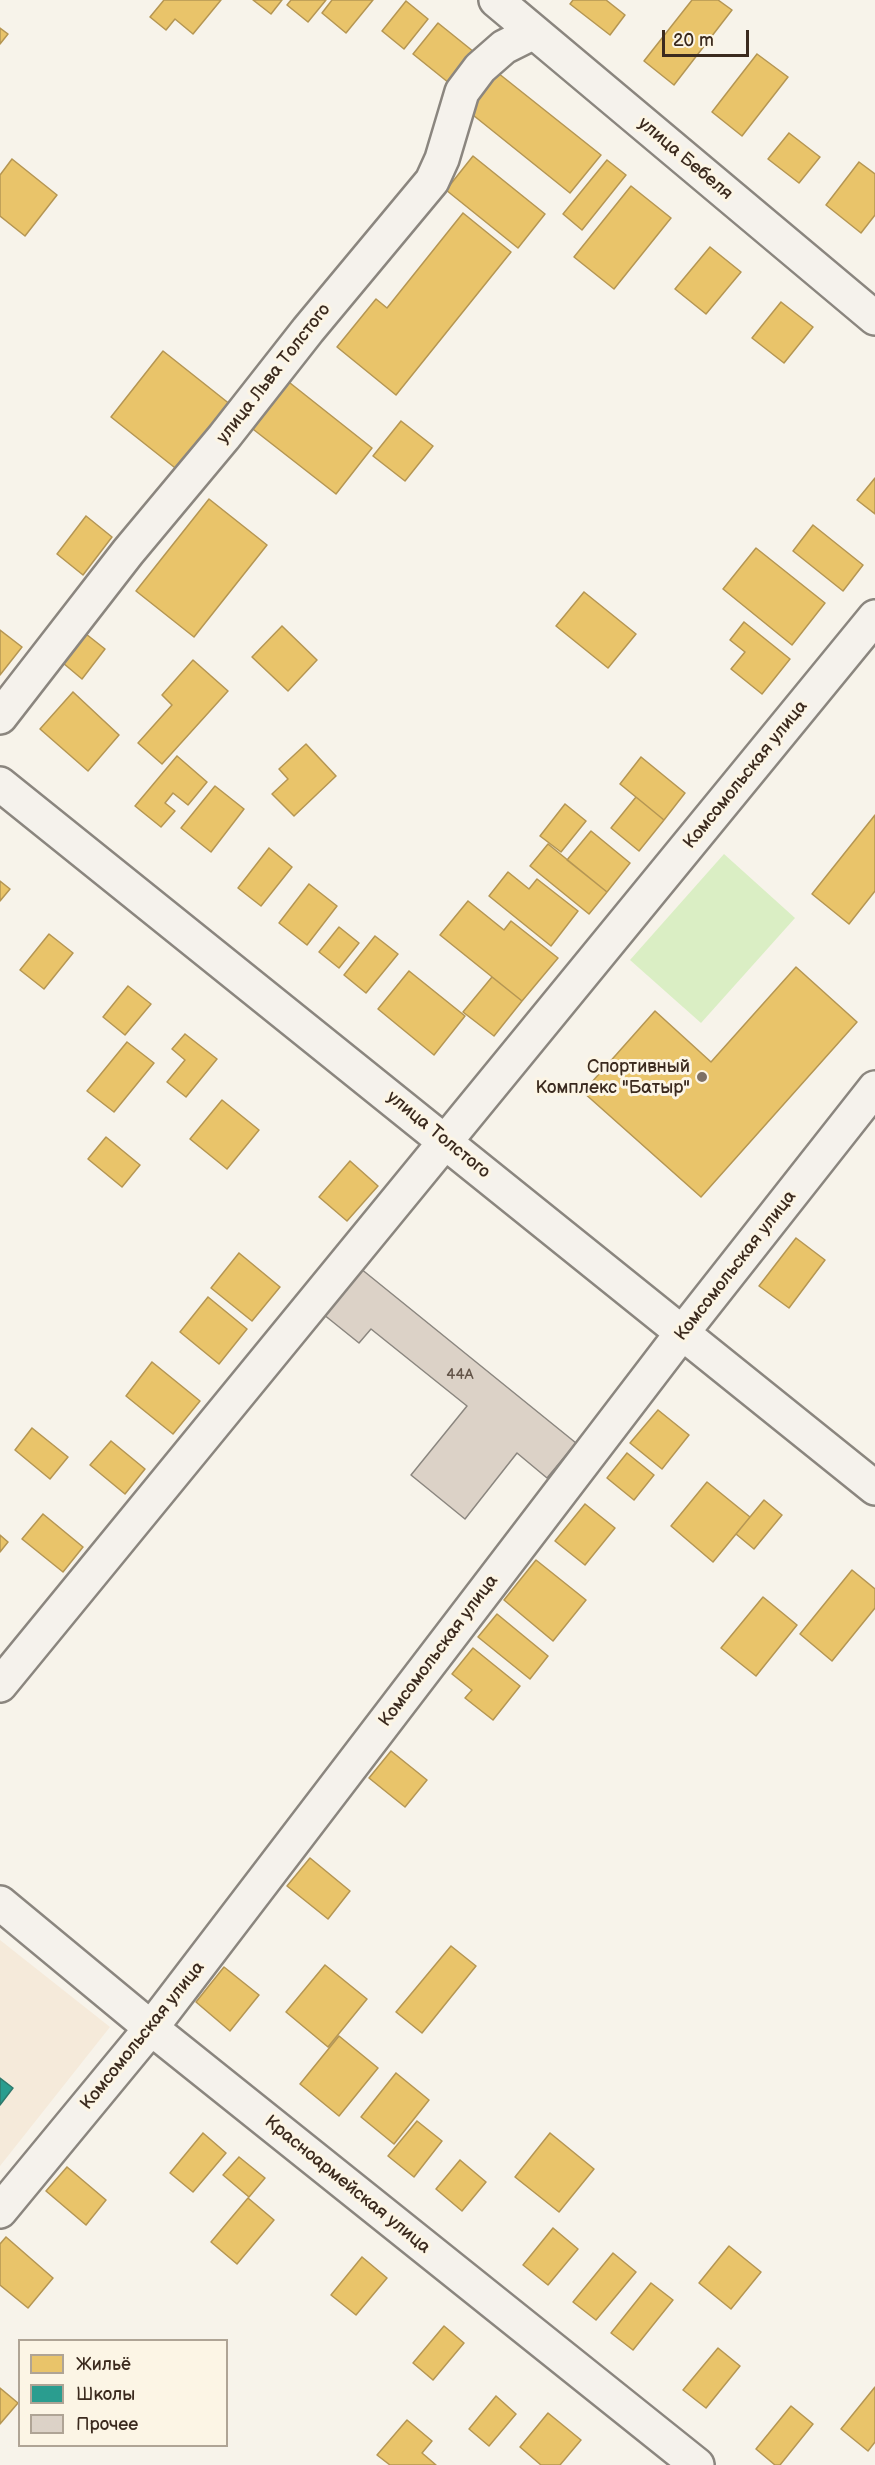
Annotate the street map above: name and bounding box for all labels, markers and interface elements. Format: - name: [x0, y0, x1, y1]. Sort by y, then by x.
- scale bar: [665, 18, 752, 56]
- text: 20 m: [673, 30, 714, 51]
- street label: улица Бебеля: [633, 113, 737, 205]
- street label: улица Льва Толстого: [213, 300, 335, 448]
- street label: Комсомольская улица: [679, 696, 813, 854]
- place label: Спортивный Комплекс "Батыр": [535, 1056, 690, 1098]
- marker: Спортивный Комплекс "Батыр": [695, 1070, 709, 1084]
- street label: улица Толстого: [382, 1087, 494, 1183]
- street label: Комсомольская улица: [671, 1187, 801, 1345]
- house number: 44А: [446, 1366, 474, 1384]
- street label: Комсомольская улица: [375, 1571, 503, 1731]
- street label: Комсомольская улица: [76, 1957, 210, 2115]
- street label: Красноармейская улица: [260, 2111, 434, 2259]
- legend: [18, 2339, 228, 2447]
- text: Жильё: [76, 2354, 131, 2375]
- text: Школы: [76, 2384, 135, 2405]
- text: Прочее: [76, 2414, 138, 2435]

